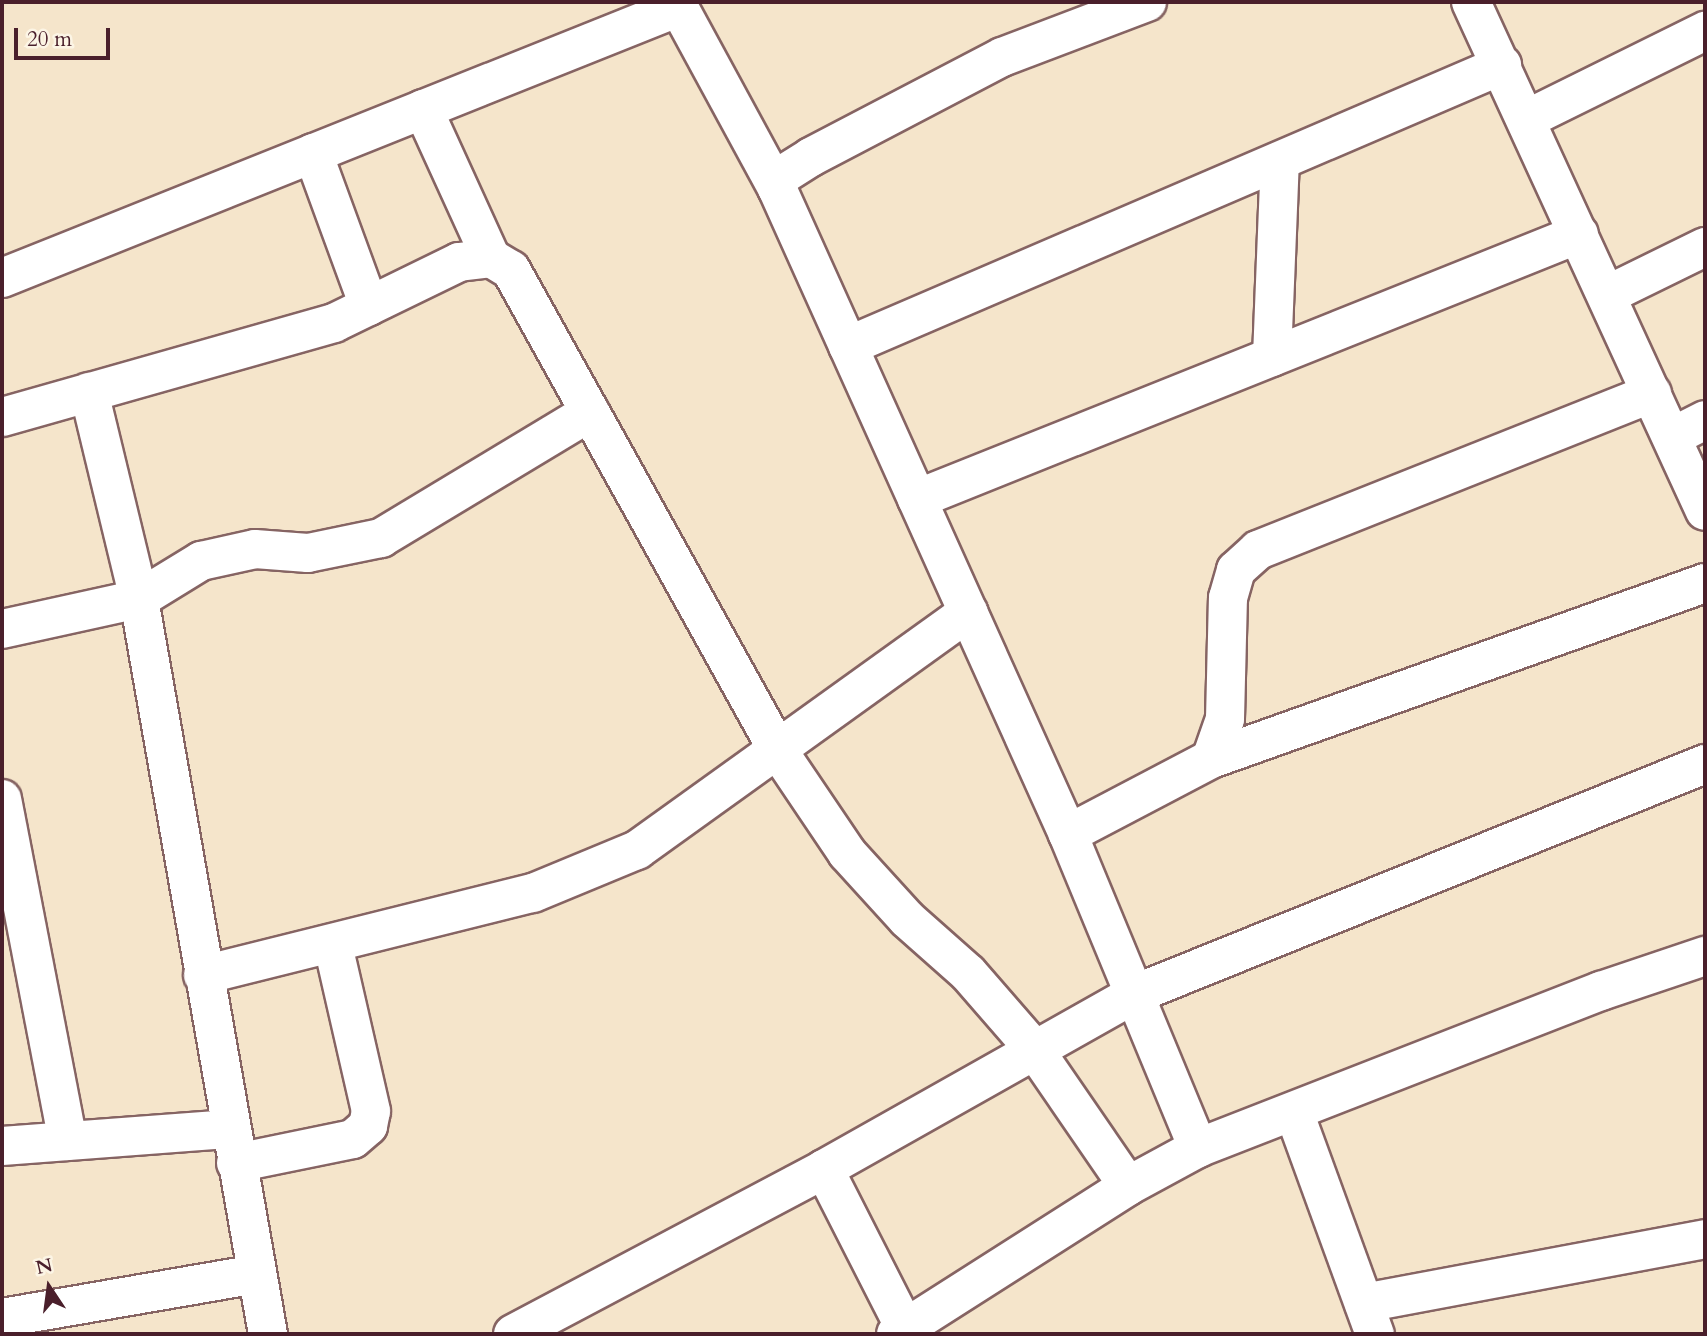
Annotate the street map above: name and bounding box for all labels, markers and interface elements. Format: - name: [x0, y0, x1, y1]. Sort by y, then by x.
- scale bar: [18, 14, 114, 58]
- text: 20 m: [27, 25, 72, 54]
- north arrow: [14, 1252, 84, 1322]
- text: N: [33, 1252, 55, 1281]

